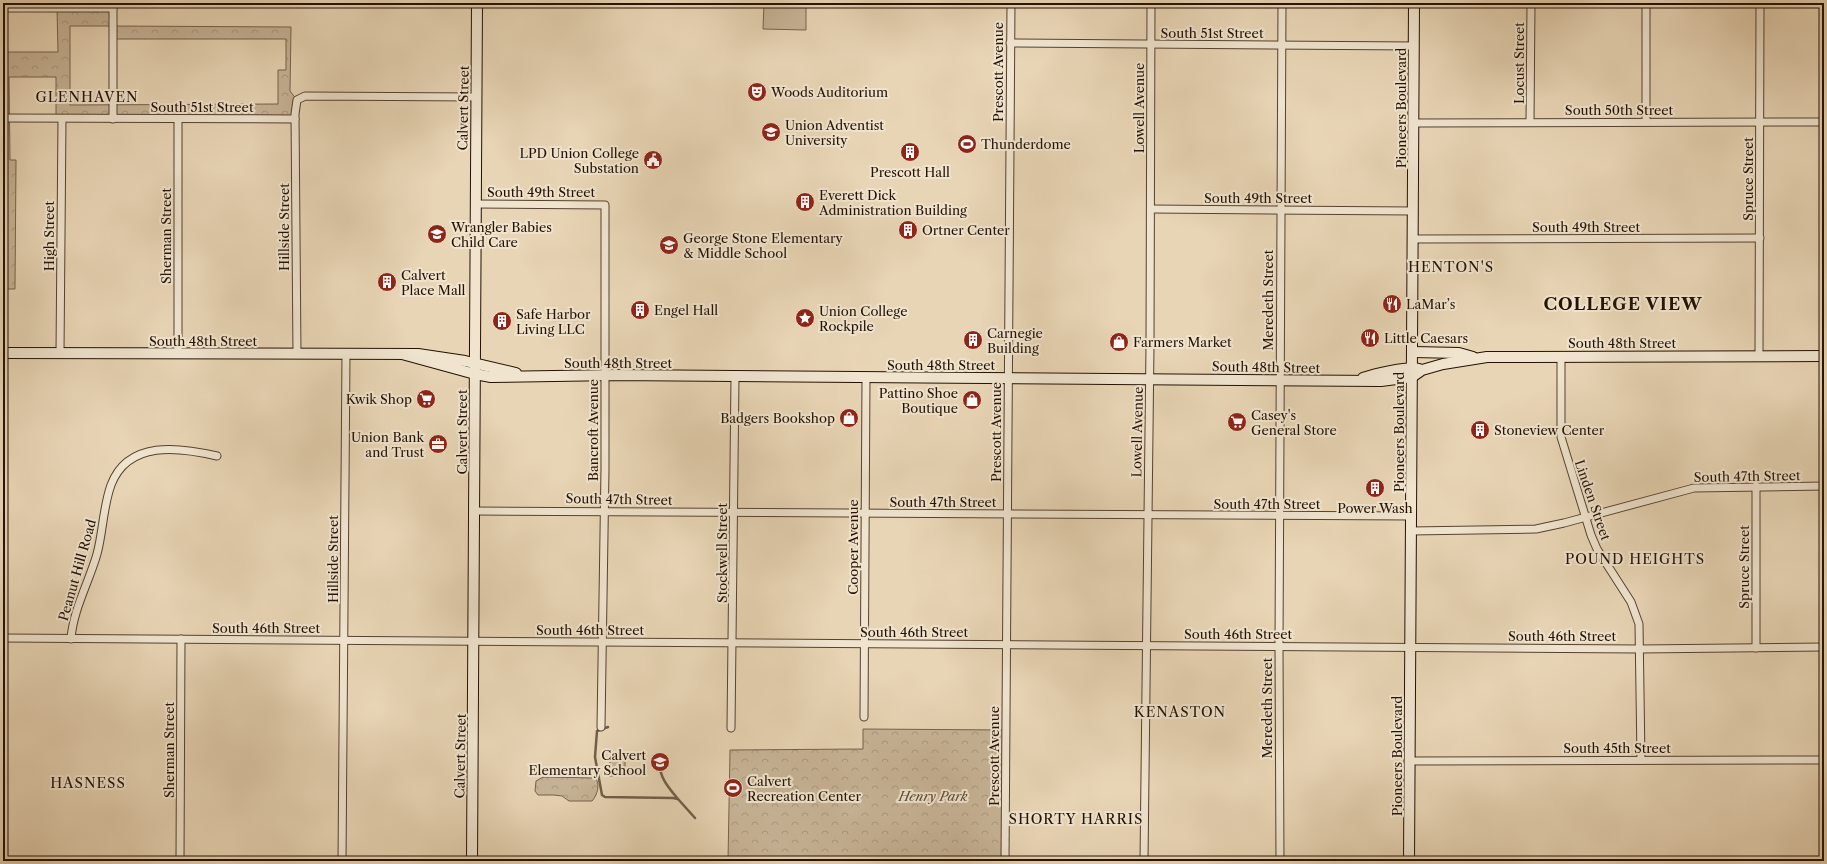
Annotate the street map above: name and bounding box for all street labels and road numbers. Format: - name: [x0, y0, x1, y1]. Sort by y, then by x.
- street label: Prescott Avenue: [990, 22, 1006, 122]
- street label: Locust Street: [1511, 22, 1527, 104]
- street label: South 51st Street: [1161, 25, 1264, 41]
- street label: Pioneers Boulevard: [1393, 48, 1409, 168]
- street label: Lowell Avenue: [1131, 63, 1147, 153]
- street label: Calvert Street: [454, 65, 472, 151]
- street label: South 51st Street: [151, 99, 254, 115]
- street label: South 50th Street: [1565, 102, 1674, 118]
- street label: Spruce Street: [1740, 137, 1756, 221]
- street label: Hillside Street: [276, 183, 292, 271]
- street label: South 49th Street: [487, 184, 595, 200]
- street label: Sherman Street: [158, 188, 174, 284]
- street label: South 49th Street: [1204, 190, 1312, 206]
- street label: High Street: [41, 200, 57, 271]
- street label: South 49th Street: [1532, 219, 1640, 235]
- street label: Meredeth Street: [1260, 249, 1276, 350]
- street label: South 48th Street: [149, 333, 258, 349]
- street label: South 48th Street: [1568, 335, 1677, 351]
- street label: South 48th Street: [564, 355, 673, 371]
- street label: South 48th Street: [887, 357, 996, 373]
- street label: South 48th Street: [1212, 358, 1321, 376]
- street label: Pioneers Boulevard: [1391, 372, 1407, 492]
- street label: Bancroft Avenue: [585, 379, 601, 481]
- street label: Prescott Avenue: [988, 382, 1004, 482]
- street label: Lowell Avenue: [1128, 387, 1146, 477]
- street label: Calvert Street: [454, 389, 470, 474]
- street label: Linden Street: [1572, 458, 1614, 543]
- street label: South 47th Street: [1693, 467, 1801, 485]
- street label: South 47th Street: [565, 490, 673, 508]
- street label: South 47th Street: [890, 494, 997, 510]
- street label: South 47th Street: [1214, 496, 1321, 512]
- street label: Cooper Avenue: [845, 499, 861, 595]
- street label: Stockwell Street: [714, 503, 730, 603]
- street label: Hillside Street: [325, 515, 341, 603]
- street label: Peanut Hill Road: [55, 517, 99, 623]
- street label: Spruce Street: [1736, 525, 1752, 609]
- street label: South 46th Street: [212, 620, 320, 636]
- street label: South 46th Street: [536, 622, 644, 638]
- street label: South 46th Street: [860, 624, 968, 640]
- street label: South 46th Street: [1184, 626, 1292, 642]
- street label: South 46th Street: [1508, 628, 1616, 644]
- street label: Meredeth Street: [1259, 657, 1275, 758]
- street label: Pioneers Boulevard: [1389, 696, 1405, 816]
- street label: Sherman Street: [161, 702, 177, 798]
- street label: Prescott Avenue: [986, 706, 1002, 806]
- street label: Calvert Street: [451, 713, 469, 799]
- street label: South 45th Street: [1563, 740, 1671, 756]

